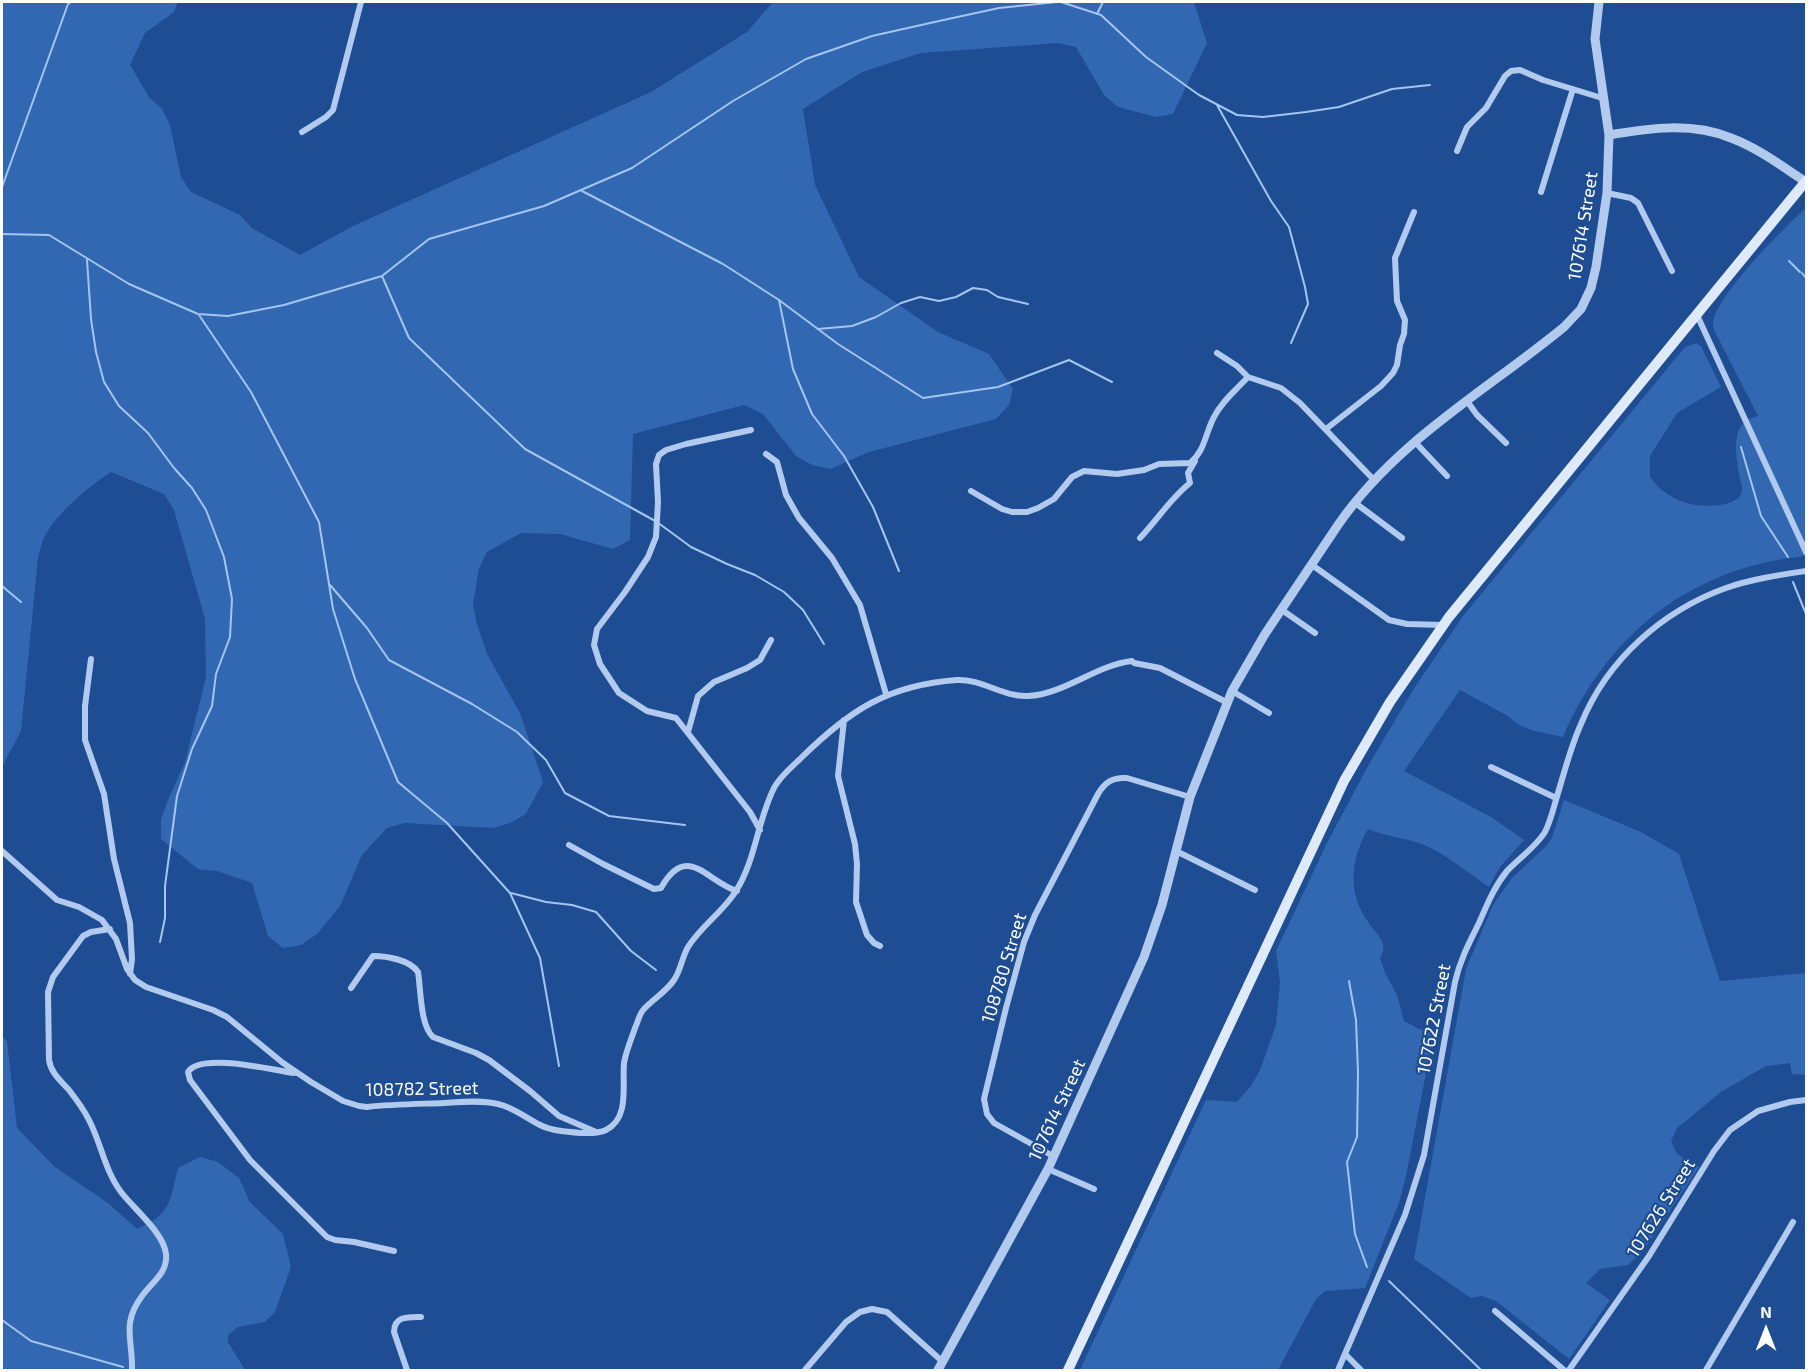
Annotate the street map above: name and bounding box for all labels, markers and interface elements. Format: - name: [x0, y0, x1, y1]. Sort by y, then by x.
- street label: 107614 Street: [1564, 170, 1602, 282]
- street label: 108780 Street: [977, 910, 1031, 1026]
- street label: 107622 Street: [1413, 962, 1455, 1076]
- street label: 107614 Street: [1024, 1056, 1090, 1164]
- street label: 108782 Street: [365, 1077, 479, 1101]
- street label: 107626 Street: [1622, 1155, 1700, 1261]
- north arrow: [1736, 1300, 1796, 1360]
- text: N: [1760, 1302, 1772, 1321]

